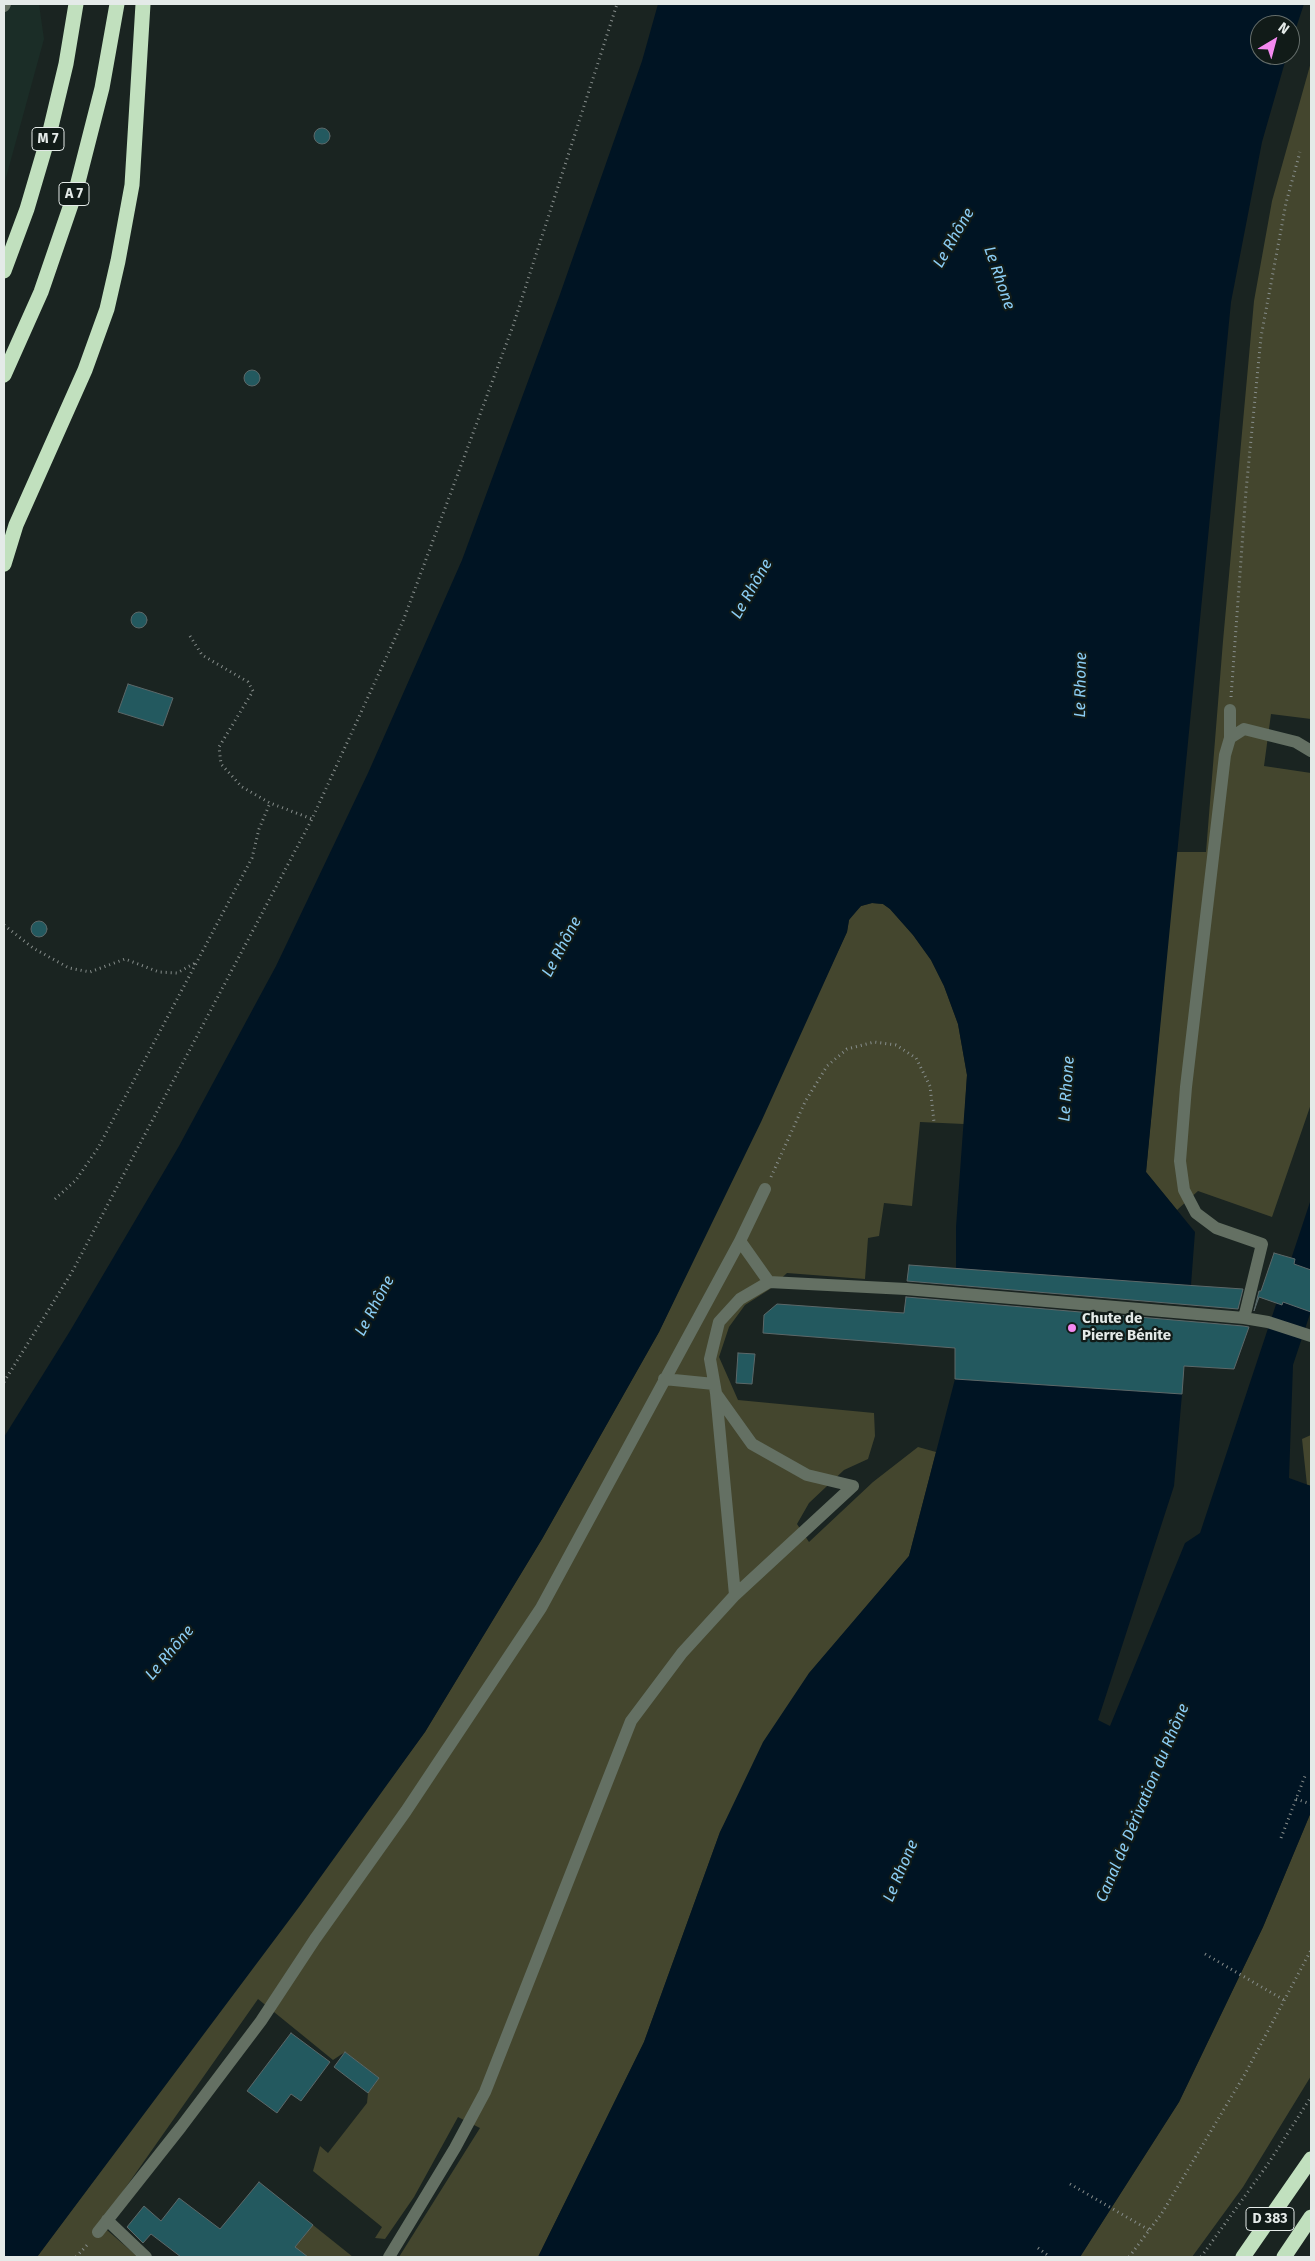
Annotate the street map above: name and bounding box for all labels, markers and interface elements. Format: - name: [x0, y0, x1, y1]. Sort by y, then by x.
- north arrow: [1250, 15, 1300, 65]
- text: N: [1275, 19, 1293, 38]
- road number: M 7: [32, 128, 64, 150]
- road number: A 7: [59, 182, 89, 205]
- water label: Le Rhône: [929, 205, 979, 271]
- water label: Le Rhone: [979, 244, 1019, 312]
- water label: Le Rhône: [727, 556, 777, 622]
- water label: Le Rhone: [1071, 652, 1091, 718]
- water label: Le Rhône: [538, 914, 586, 980]
- water label: Le Rhone: [1055, 1056, 1079, 1122]
- water label: Le Rhône: [351, 1273, 399, 1339]
- place label: Chute de Pierre Bénite: [1082, 1310, 1171, 1345]
- marker: Chute de Pierre Bénite: [1066, 1322, 1078, 1334]
- water label: Le Rhône: [142, 1622, 198, 1684]
- water label: Canal de Dérivation du Rhône: [1092, 1701, 1194, 1905]
- water label: Le Rhone: [879, 1837, 923, 1905]
- road number: D 383: [1246, 2208, 1294, 2230]

